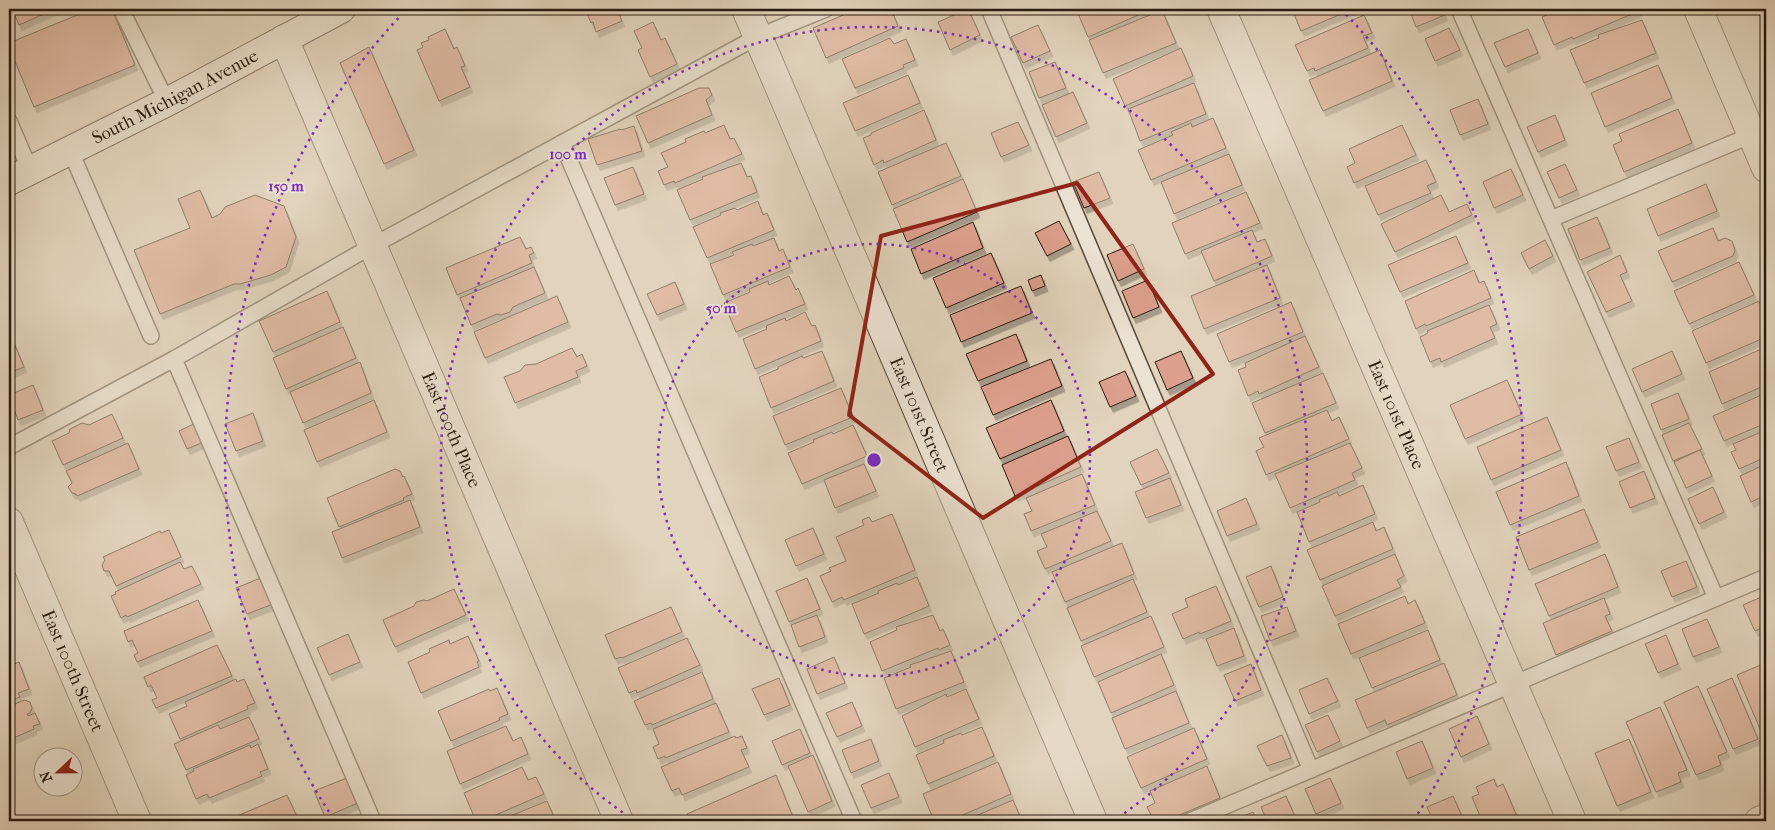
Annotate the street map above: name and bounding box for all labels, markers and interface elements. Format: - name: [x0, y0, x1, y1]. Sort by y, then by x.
- street label: South Michigan Avenue: [88, 45, 261, 148]
- text: 100 m: [549, 145, 587, 163]
- text: 150 m: [268, 177, 304, 195]
- text: 50 m: [706, 299, 737, 317]
- street label: East 101st Street: [885, 354, 953, 476]
- street label: East 101st Place: [1364, 357, 1429, 473]
- street label: East 100th Place: [417, 369, 485, 491]
- centre of rings: [865, 451, 883, 469]
- street label: East 100th Street: [37, 607, 108, 736]
- north arrow: [32, 748, 82, 798]
- text: N: [36, 768, 56, 785]

